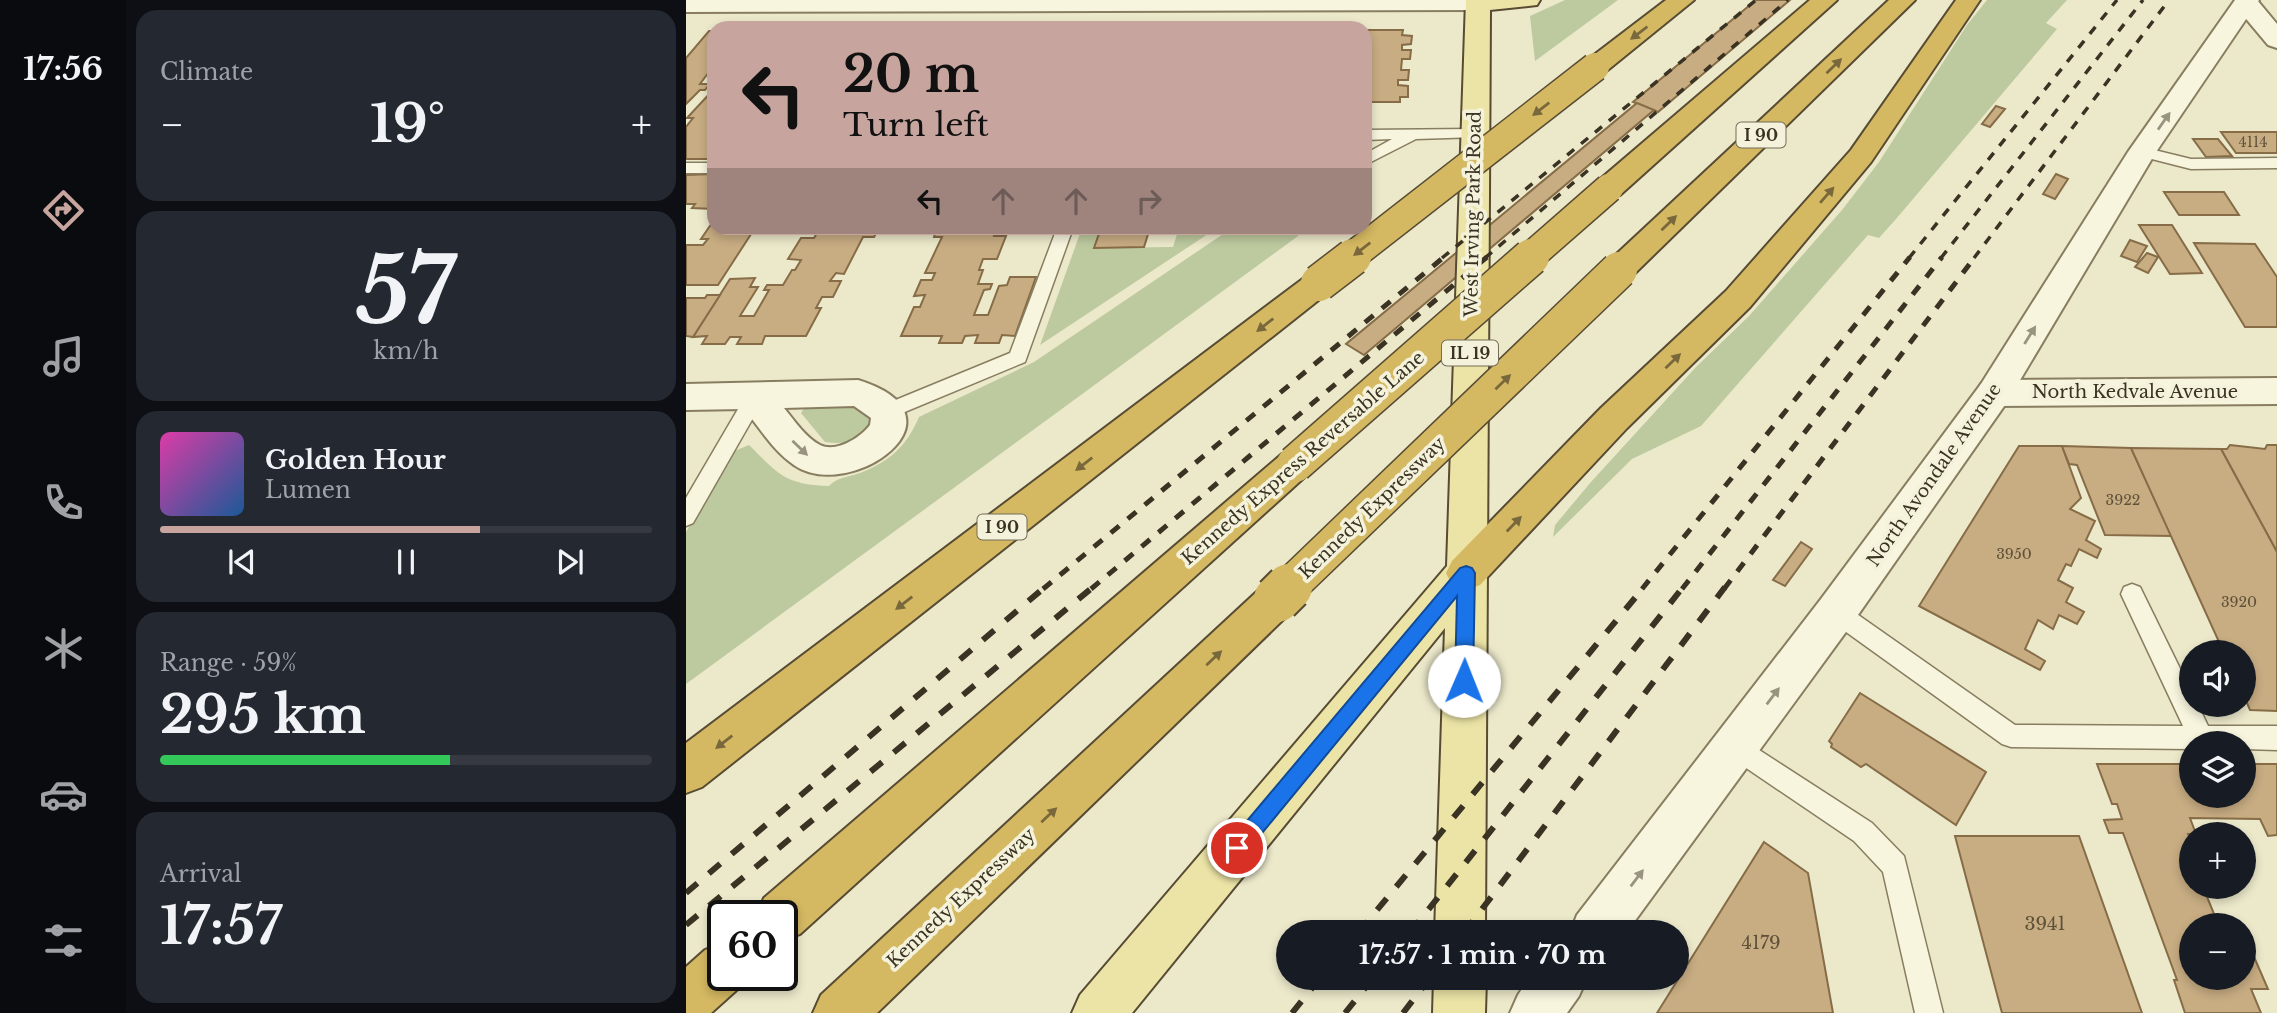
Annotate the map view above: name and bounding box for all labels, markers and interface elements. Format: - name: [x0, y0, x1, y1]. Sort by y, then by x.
- one-way arrow: [1630, 26, 1648, 41]
- text: 20 m: [843, 44, 979, 105]
- text: 17:56: [23, 49, 103, 89]
- icon: left: [728, 49, 819, 140]
- text: Climate: [160, 58, 253, 86]
- one-way arrow: [1825, 59, 1842, 75]
- text: 19°: [370, 92, 445, 156]
- text: −: [160, 101, 184, 148]
- text: +: [631, 101, 652, 148]
- one-way arrow: [1533, 101, 1551, 116]
- text: Turn left: [843, 105, 989, 145]
- street label: West Irving Park Road: [1460, 111, 1486, 318]
- one-way arrow: [2157, 112, 2171, 130]
- road number: I 90: [1736, 122, 1786, 148]
- house number: 4114: [2239, 133, 2267, 151]
- icon: left: [911, 182, 949, 220]
- icon: ahead: [984, 182, 1022, 220]
- icon: ahead: [1057, 182, 1095, 220]
- icon: right: [1130, 182, 1168, 220]
- icon: directions: [39, 186, 88, 235]
- one-way arrow: [1819, 186, 1834, 203]
- one-way arrow: [1660, 216, 1677, 232]
- text: 57: [355, 235, 457, 348]
- one-way arrow: [1353, 241, 1371, 256]
- one-way arrow: [1256, 317, 1274, 332]
- one-way arrow: [2023, 325, 2036, 344]
- icon: music: [39, 332, 88, 381]
- text: km/h: [373, 337, 439, 365]
- road number: IL 19: [1442, 340, 1498, 366]
- street label: Kennedy Express Reversable Lane: [1177, 347, 1429, 569]
- one-way arrow: [1664, 354, 1681, 370]
- one-way arrow: [1495, 373, 1512, 390]
- street label: North Avondale Avenue: [1862, 379, 2006, 571]
- street label: North Kedvale Avenue: [2032, 381, 2238, 403]
- street label: Kennedy Expressway: [1294, 432, 1450, 584]
- one-way arrow: [791, 439, 808, 455]
- text: Golden Hour: [265, 444, 446, 476]
- one-way arrow: [1076, 456, 1094, 471]
- text: Lumen: [265, 476, 351, 504]
- icon: phone: [39, 478, 88, 527]
- house number: 3922: [2106, 491, 2140, 509]
- road number: I 90: [978, 514, 1026, 540]
- one-way arrow: [1505, 516, 1521, 533]
- icon: previous: [223, 543, 261, 581]
- icon: pause: [387, 543, 425, 581]
- icon: next: [551, 543, 589, 581]
- house number: 3950: [1996, 545, 2032, 563]
- house number: 3920: [2221, 593, 2257, 611]
- one-way arrow: [896, 595, 914, 610]
- icon: climate: [39, 624, 88, 673]
- map controls: [2179, 640, 2256, 990]
- button: sound: [2179, 640, 2256, 717]
- position arrow: [1427, 644, 1501, 718]
- text: Range · 59%: [160, 649, 297, 677]
- one-way arrow: [1205, 651, 1222, 667]
- text: 295 km: [160, 683, 366, 747]
- one-way arrow: [1766, 688, 1781, 706]
- button: layers: [2179, 731, 2256, 808]
- one-way arrow: [715, 734, 733, 748]
- icon: car: [39, 770, 88, 819]
- one-way arrow: [1040, 807, 1057, 823]
- pin: [1207, 818, 1267, 878]
- button: +: [2179, 822, 2256, 899]
- street label: Kennedy Expressway: [882, 823, 1040, 972]
- icon: arrive: [1218, 829, 1256, 867]
- text: Arrival: [160, 860, 241, 888]
- one-way arrow: [1629, 869, 1643, 887]
- text: 17:57: [160, 894, 282, 958]
- speed limit sign: 60: [707, 900, 798, 991]
- house number: 3941: [2024, 913, 2066, 935]
- button: −: [2179, 913, 2256, 990]
- icon: filters: [39, 916, 88, 965]
- house number: 4179: [1741, 932, 1781, 954]
- text: 17:57 · 1 min · 70 m: [1359, 939, 1606, 971]

